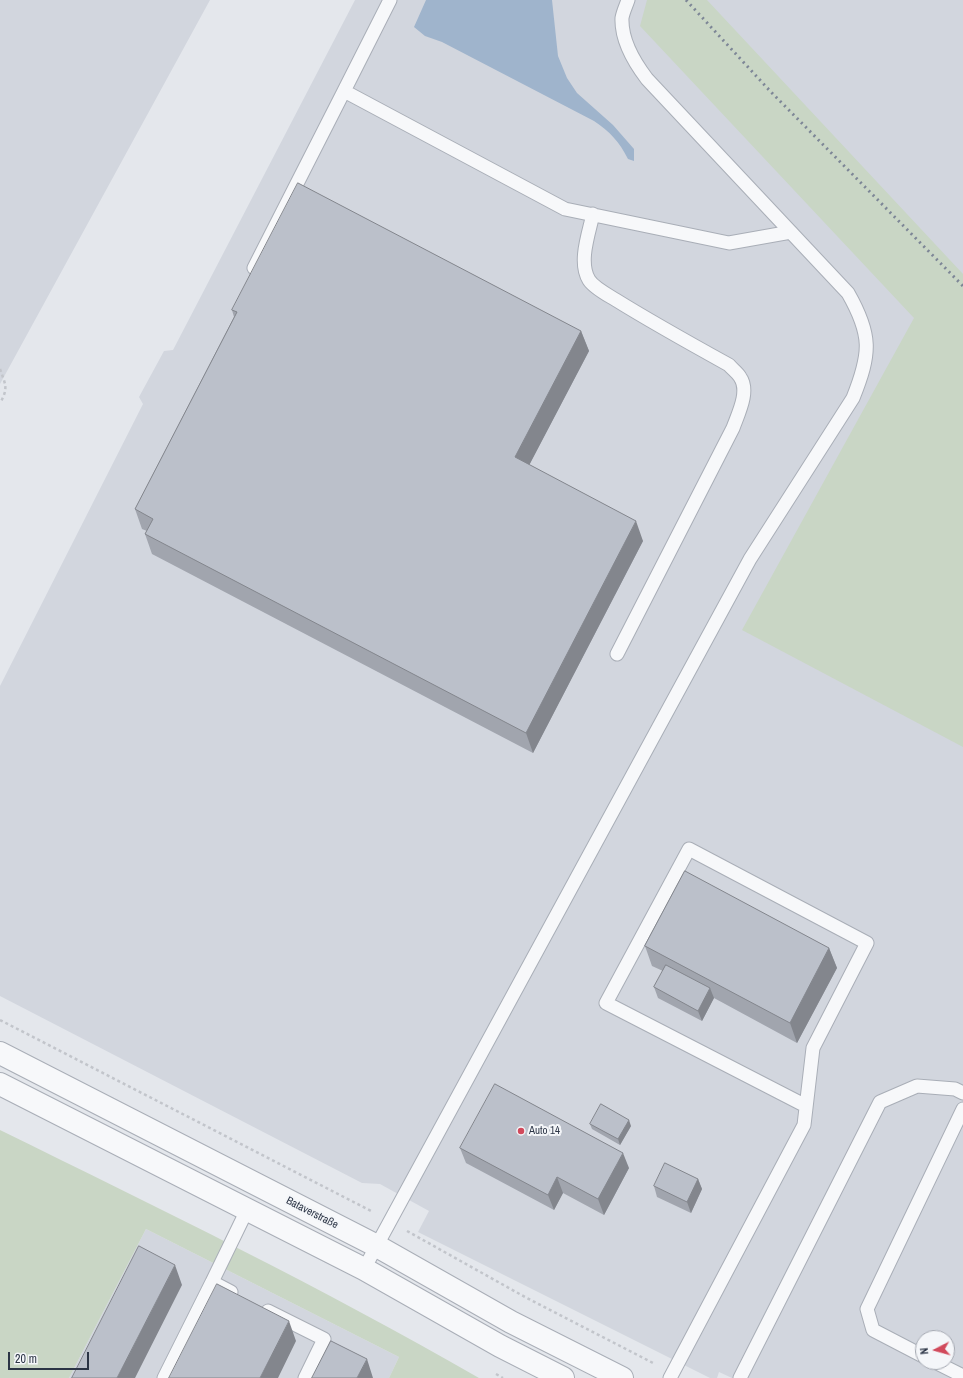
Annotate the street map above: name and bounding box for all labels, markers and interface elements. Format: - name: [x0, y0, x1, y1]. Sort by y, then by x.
- place label: Auto 14: [529, 1124, 560, 1138]
- marker: Auto 14: [516, 1126, 526, 1136]
- street label: Bataverstraße: [284, 1194, 340, 1232]
- north arrow: [915, 1330, 955, 1370]
- scale bar: [10, 1344, 91, 1370]
- text: N: [917, 1347, 931, 1355]
- text: 20 m: [15, 1351, 37, 1367]

